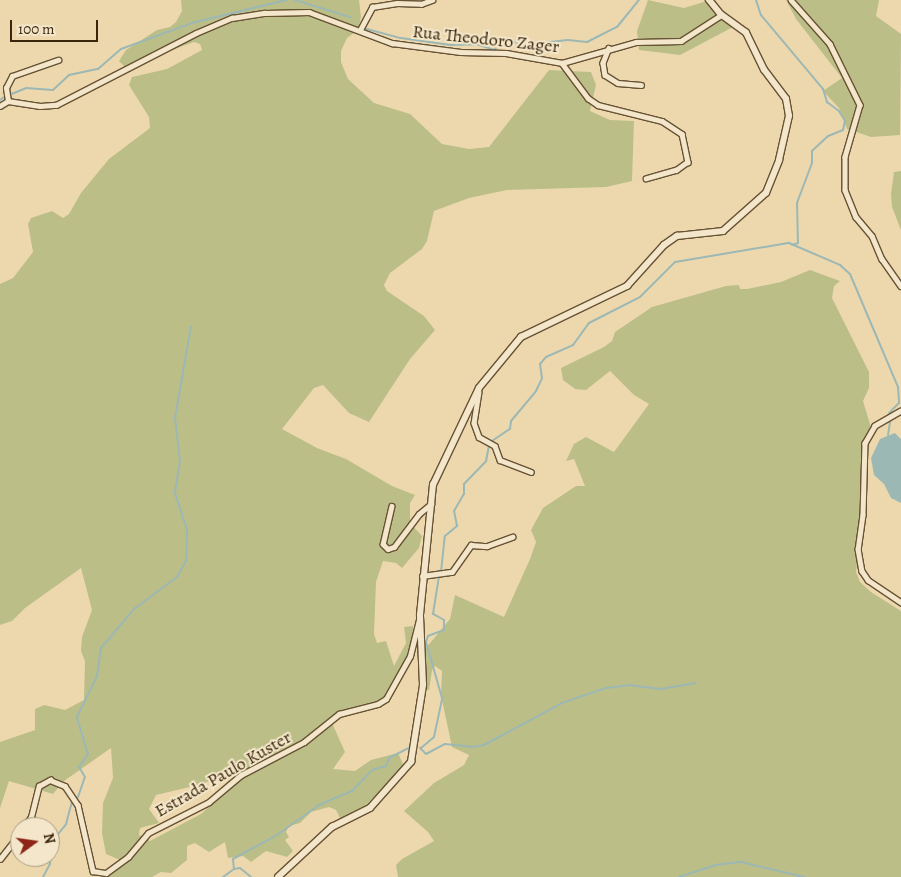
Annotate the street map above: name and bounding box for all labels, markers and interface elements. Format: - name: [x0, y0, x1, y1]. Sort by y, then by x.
- scale bar: [12, 10, 100, 42]
- text: 100 m: [18, 19, 55, 39]
- street label: Rua Theodoro Zager: [412, 21, 560, 57]
- street label: Estrada Paulo Kuster: [151, 726, 295, 822]
- north arrow: [10, 817, 60, 867]
- text: N: [39, 831, 60, 846]

